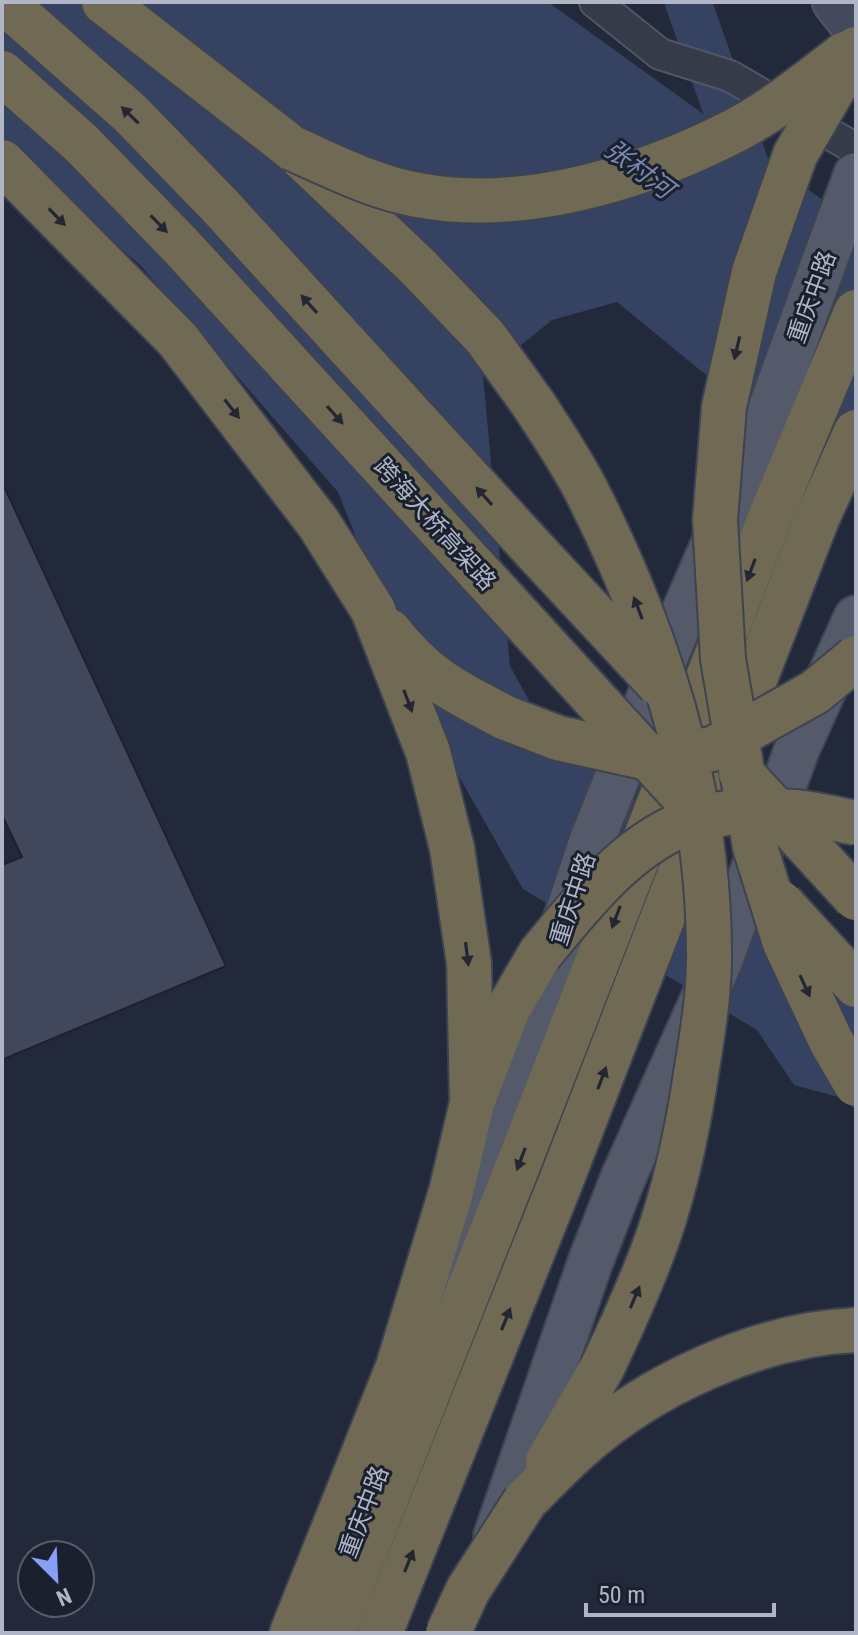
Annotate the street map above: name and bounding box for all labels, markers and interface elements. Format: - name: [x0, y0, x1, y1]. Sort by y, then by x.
- one-way arrow: [121, 106, 140, 125]
- water label: 张村河: [599, 134, 683, 207]
- one-way arrow: [47, 207, 66, 226]
- one-way arrow: [149, 214, 168, 233]
- street label: 重庆中路: [782, 247, 842, 347]
- one-way arrow: [300, 294, 318, 313]
- one-way arrow: [730, 336, 743, 361]
- one-way arrow: [223, 399, 240, 419]
- one-way arrow: [326, 406, 344, 425]
- street label: 跨海大桥高架路: [368, 452, 502, 596]
- one-way arrow: [476, 486, 494, 505]
- one-way arrow: [744, 558, 757, 582]
- one-way arrow: [631, 596, 644, 620]
- one-way arrow: [402, 689, 415, 713]
- street label: 重庆中路: [545, 849, 601, 949]
- one-way arrow: [609, 905, 622, 929]
- one-way arrow: [461, 942, 474, 967]
- one-way arrow: [798, 975, 812, 998]
- one-way arrow: [596, 1065, 609, 1089]
- one-way arrow: [514, 1147, 527, 1171]
- one-way arrow: [628, 1285, 641, 1308]
- one-way arrow: [500, 1307, 513, 1331]
- street label: 重庆中路: [334, 1462, 394, 1562]
- north arrow: [16, 1539, 96, 1619]
- one-way arrow: [403, 1549, 416, 1573]
- scale bar: [586, 1567, 774, 1617]
- text: 50 m: [598, 1581, 645, 1609]
- text: N: [53, 1583, 75, 1611]

